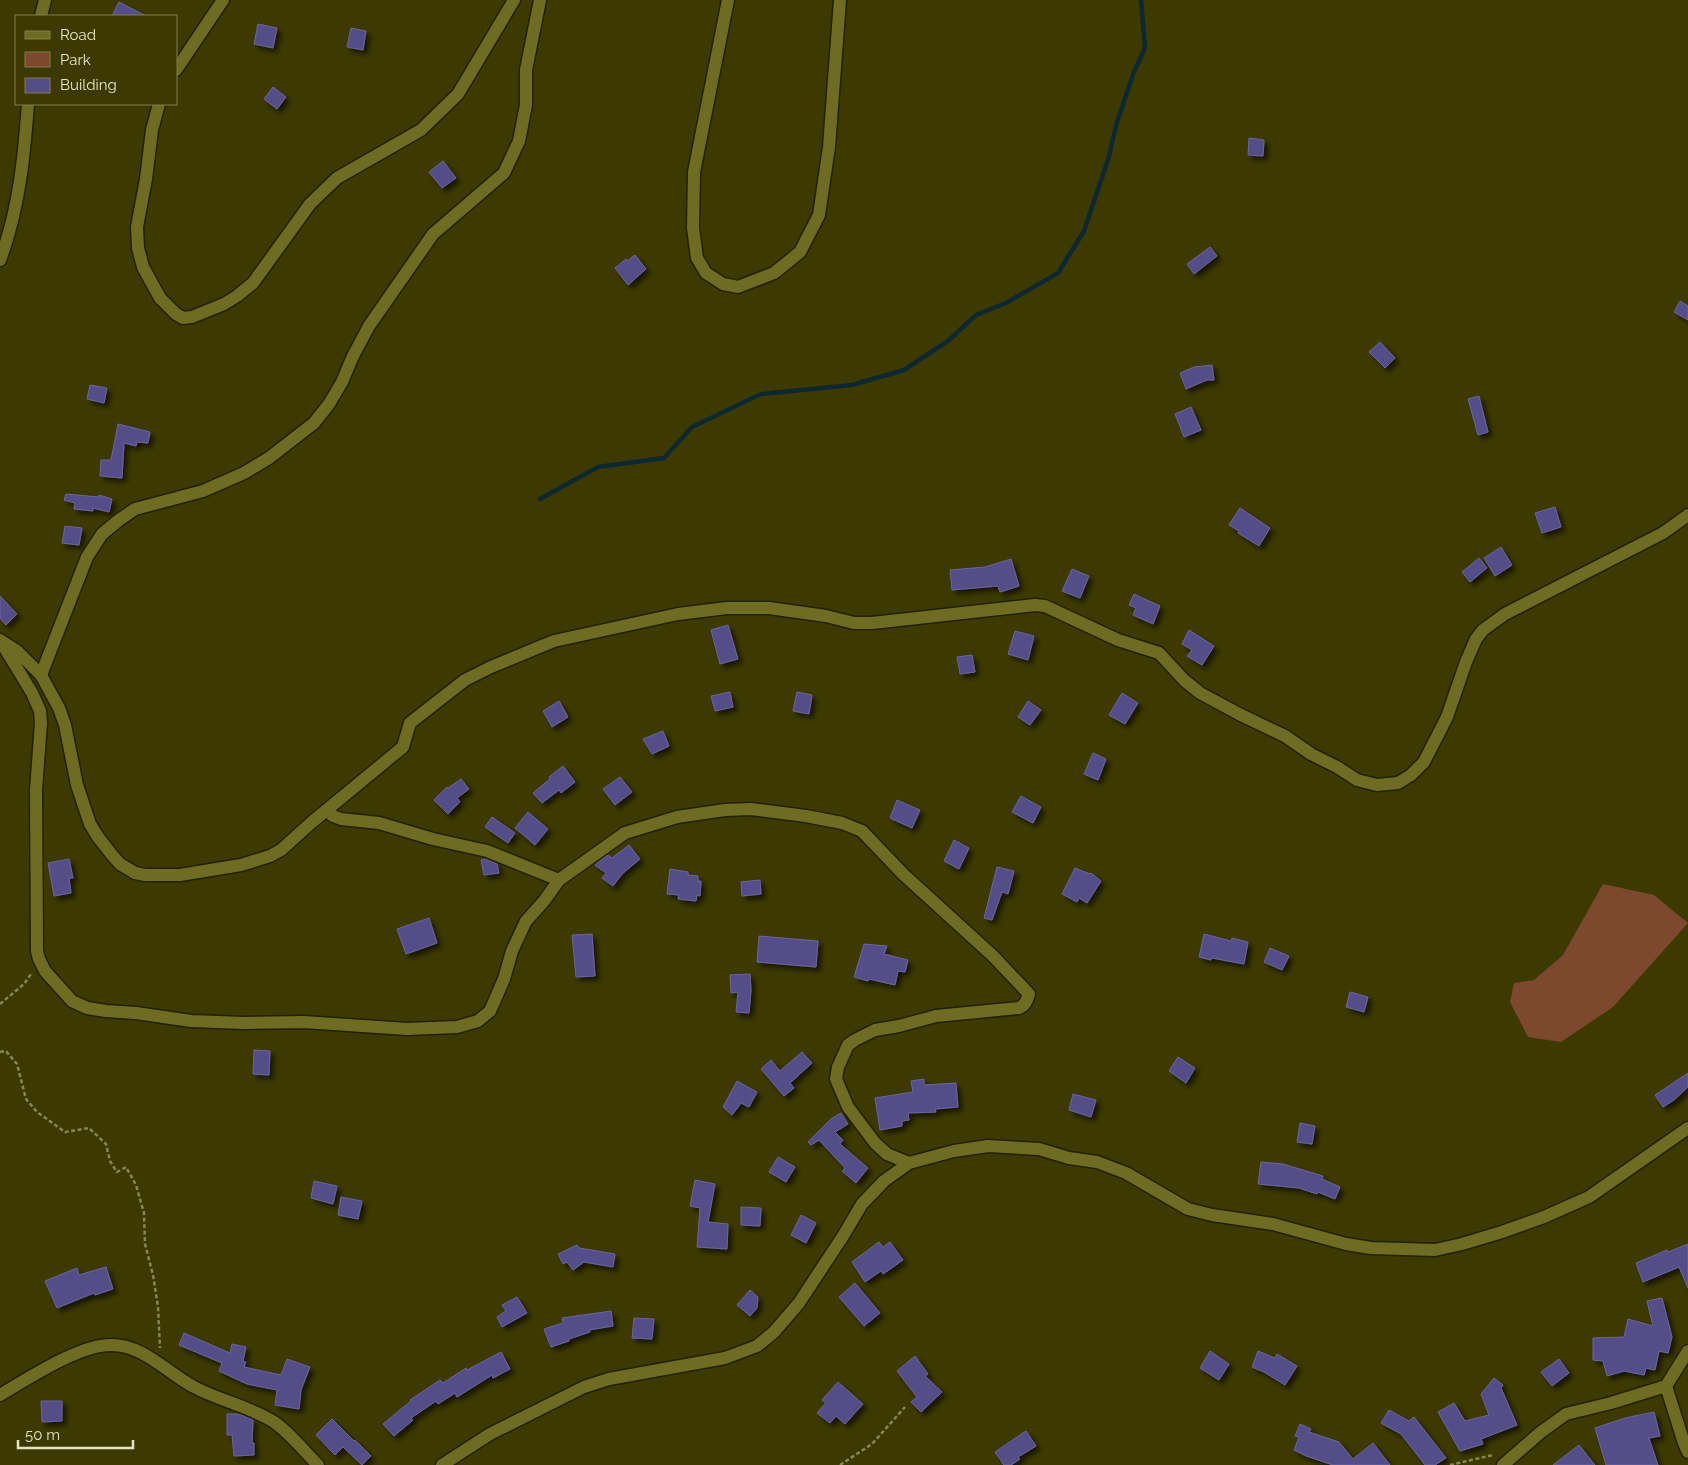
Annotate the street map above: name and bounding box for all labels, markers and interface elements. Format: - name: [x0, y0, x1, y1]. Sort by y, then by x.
- legend: [15, 15, 178, 105]
- text: Road: [60, 26, 96, 44]
- text: Park: [60, 51, 91, 69]
- text: Building: [60, 76, 117, 94]
- scale bar: [18, 1418, 132, 1450]
- text: 50 m: [25, 1426, 60, 1444]

